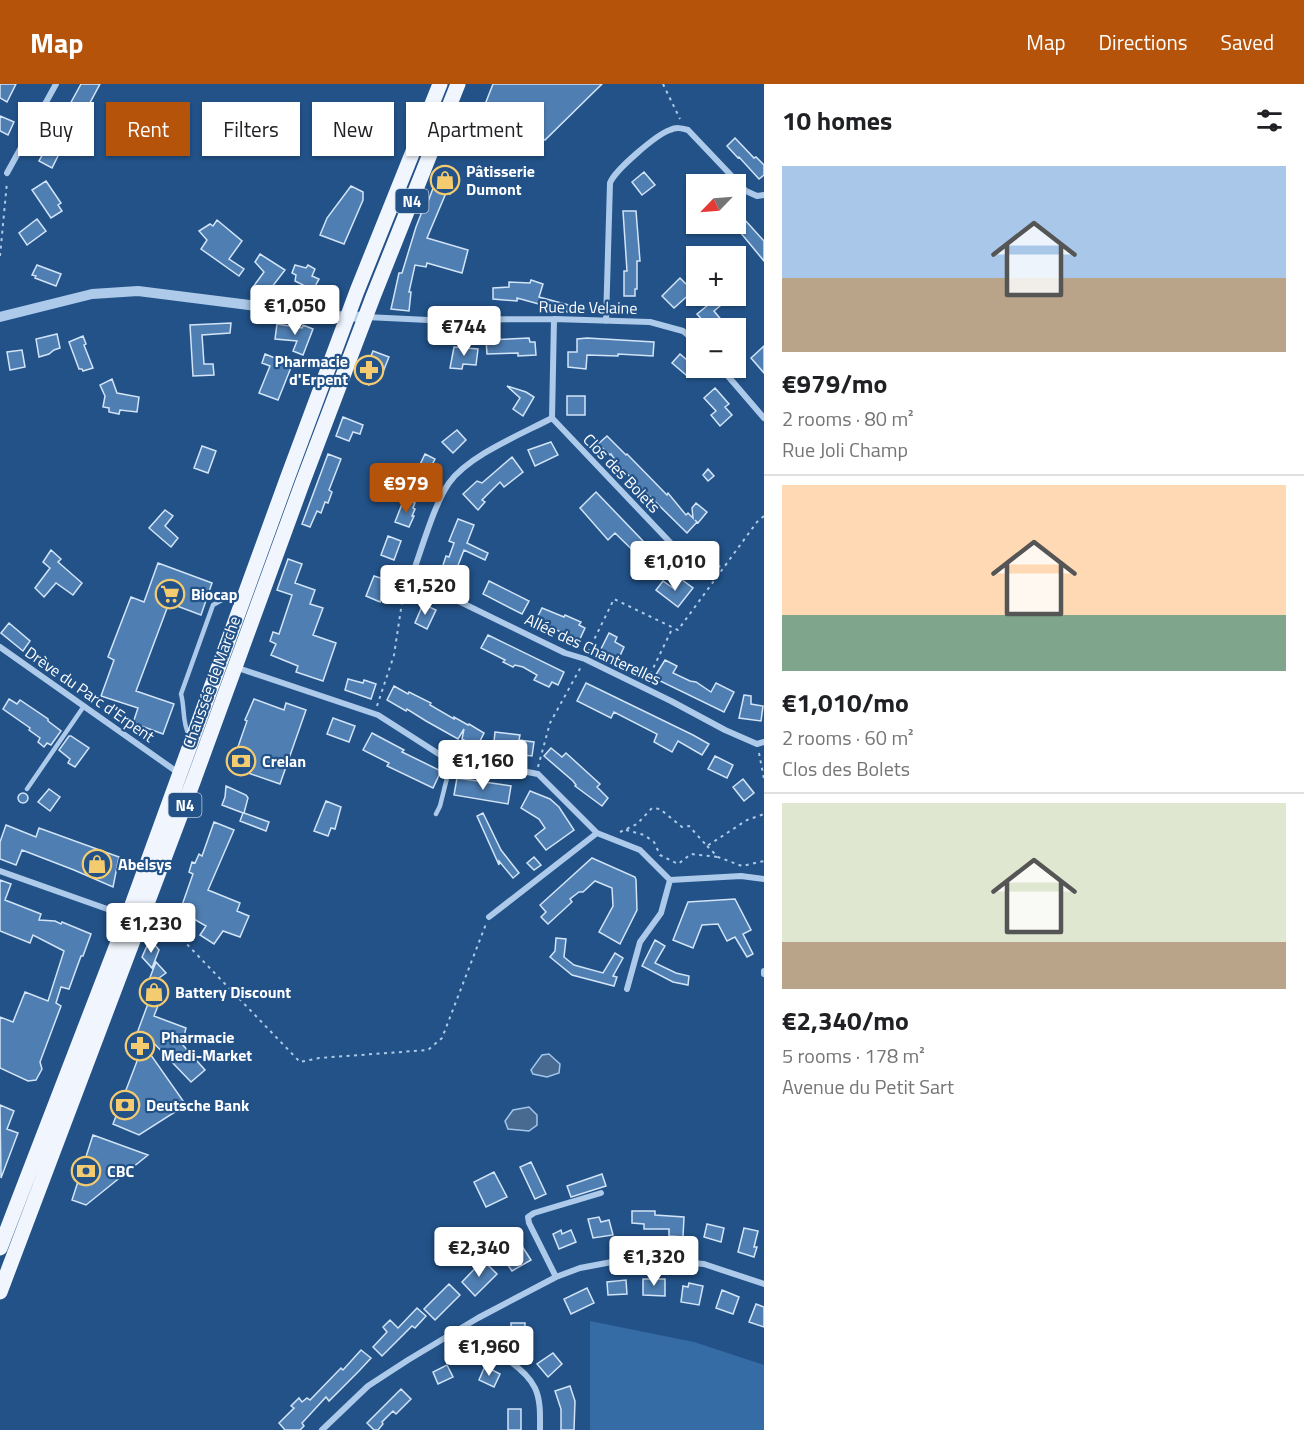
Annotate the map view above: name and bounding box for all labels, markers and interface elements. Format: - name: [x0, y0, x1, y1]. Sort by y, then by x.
- text: Map: [30, 21, 84, 64]
- text: Map: [1026, 26, 1066, 58]
- text: Directions: [1099, 26, 1188, 58]
- text: Saved: [1221, 26, 1274, 58]
- text: 10 homes: [782, 101, 892, 140]
- chip: Buy: [18, 102, 94, 156]
- chip: Rent: [106, 102, 190, 156]
- chip: Filters: [202, 102, 300, 156]
- chip: New: [312, 102, 394, 156]
- chip: Apartment: [406, 102, 544, 156]
- icon: filters: [1253, 104, 1286, 137]
- place label: Pâtisserie Dumont: [466, 159, 535, 201]
- shop icon: Pâtisserie Dumont: [429, 164, 461, 196]
- north arrow: [686, 174, 746, 234]
- map controls: [686, 174, 746, 378]
- road number: N4: [396, 189, 428, 213]
- icon: home: [980, 205, 1088, 313]
- button: +: [686, 246, 746, 306]
- pin: €1,050: [246, 285, 344, 336]
- text: €1,050: [264, 289, 326, 320]
- street label: Rue de Velaine: [538, 294, 638, 320]
- pin: €744: [428, 306, 500, 357]
- text: €744: [442, 310, 486, 341]
- button: −: [686, 318, 746, 378]
- place label: Pharmacie d'Erpent: [275, 349, 348, 391]
- pharmacy icon: Pharmacie d'Erpent: [353, 354, 385, 386]
- text: €979/mo: [782, 364, 887, 403]
- text: 2 rooms · 80 m²: [782, 403, 914, 434]
- street label: Clos des Bolets: [578, 428, 666, 518]
- text: Rue Joli Champ: [782, 434, 908, 465]
- pin: €979: [370, 463, 442, 514]
- text: €979: [384, 467, 428, 498]
- icon: home: [980, 524, 1088, 632]
- pin: €1,010: [626, 541, 724, 592]
- text: €1,010: [644, 545, 706, 576]
- pin: €1,520: [376, 565, 474, 616]
- text: €1,520: [394, 569, 456, 600]
- supermarket icon: Biocap: [154, 578, 186, 610]
- place label: Biocap: [191, 582, 238, 606]
- street label: Allée des Chanterelles: [521, 607, 665, 691]
- street label: Chaussée de Marche: [176, 613, 246, 751]
- street label: Drève du Parc d'Erpent: [20, 640, 160, 748]
- text: €1,010/mo: [782, 683, 909, 722]
- text: 2 rooms · 60 m²: [782, 722, 914, 753]
- pin: €1,160: [434, 740, 532, 791]
- text: €1,160: [452, 744, 514, 775]
- bank icon: Crelan: [225, 745, 257, 777]
- place label: Crelan: [262, 749, 306, 773]
- text: Clos des Bolets: [782, 753, 910, 784]
- road number: N4: [168, 793, 201, 817]
- icon: home: [980, 842, 1088, 950]
- shop icon: Abelsys: [81, 848, 113, 880]
- place label: Abelsys: [118, 852, 172, 876]
- pin: €1,230: [102, 903, 200, 954]
- text: €1,230: [120, 907, 182, 938]
- shop icon: Battery Discount: [138, 976, 170, 1008]
- place label: Battery Discount: [175, 980, 291, 1004]
- text: €2,340/mo: [782, 1001, 909, 1040]
- place label: Pharmacie Medi-Market: [161, 1025, 252, 1067]
- pharmacy icon: Pharmacie Medi-Market: [124, 1030, 156, 1062]
- text: 5 rooms · 178 m²: [782, 1040, 925, 1071]
- text: Avenue du Petit Sart: [782, 1071, 954, 1102]
- bank icon: Deutsche Bank: [109, 1089, 141, 1121]
- place label: Deutsche Bank: [146, 1093, 250, 1117]
- bank icon: CBC: [70, 1155, 102, 1187]
- place label: CBC: [107, 1159, 134, 1183]
- pin: €2,340: [430, 1227, 528, 1278]
- text: €2,340: [448, 1231, 510, 1262]
- pin: €1,320: [605, 1236, 703, 1287]
- text: €1,320: [623, 1240, 685, 1271]
- pin: €1,960: [440, 1326, 538, 1377]
- text: €1,960: [458, 1330, 520, 1361]

